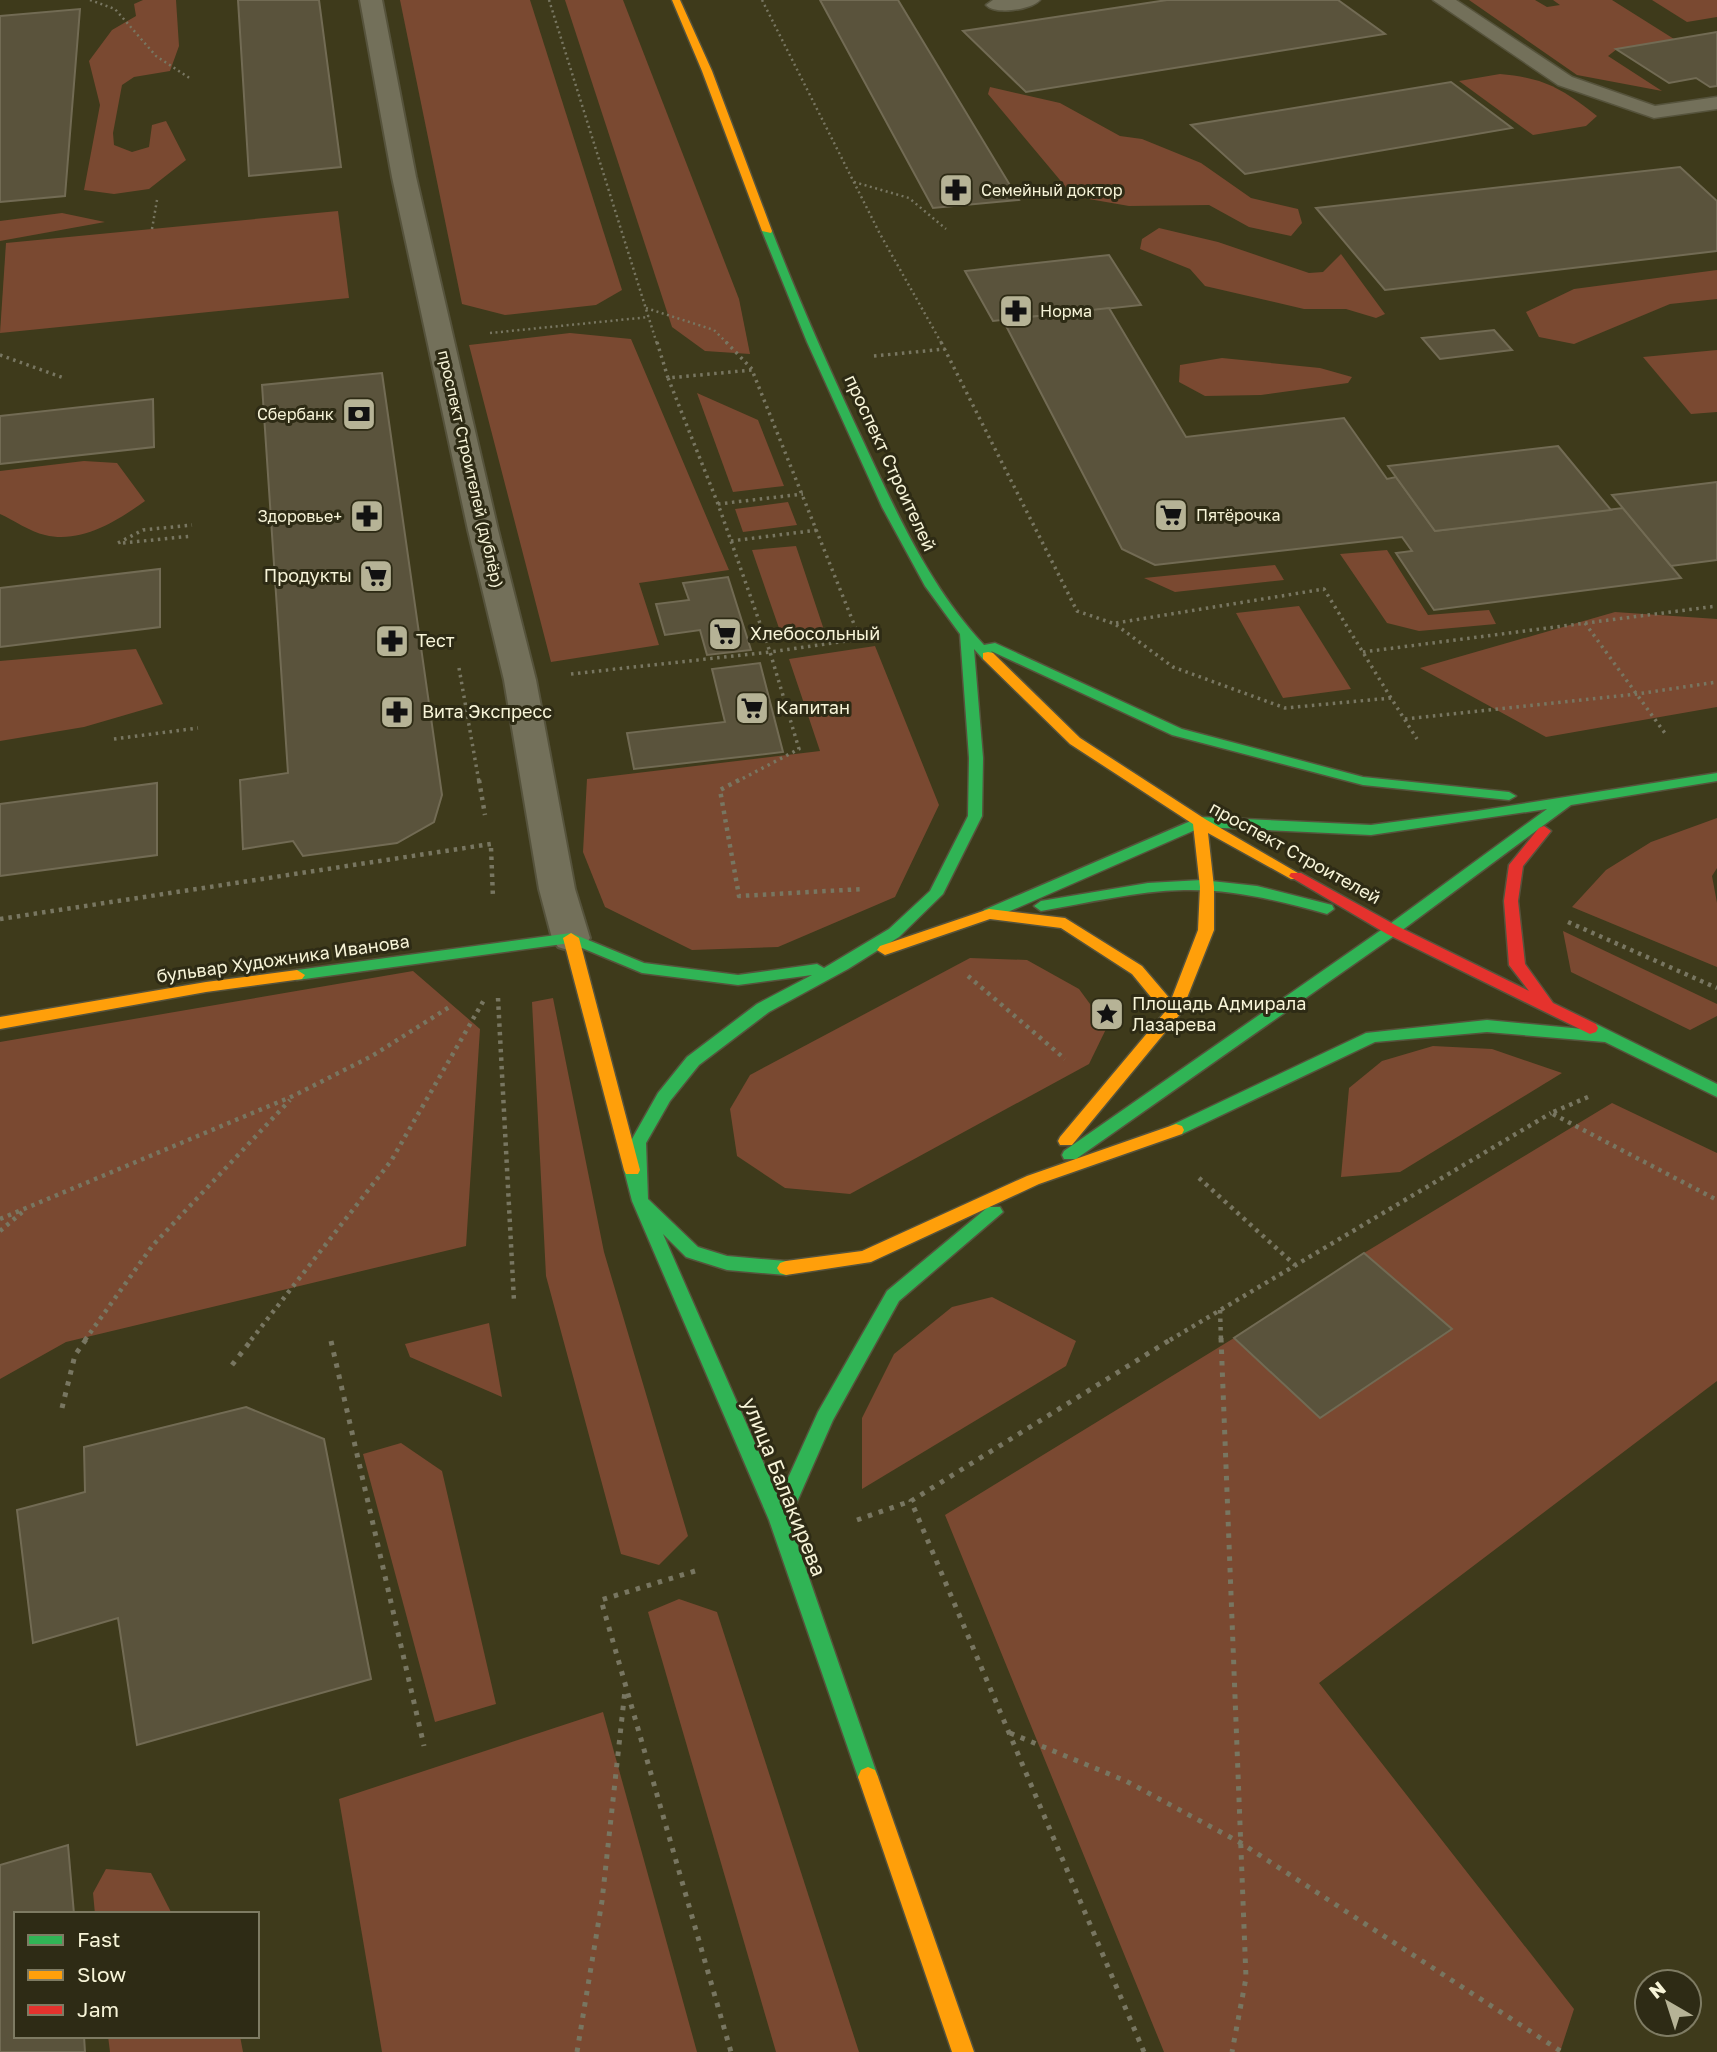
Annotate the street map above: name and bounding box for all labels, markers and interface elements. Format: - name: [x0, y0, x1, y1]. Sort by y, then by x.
- pharmacy icon: Семейный доктор: [937, 171, 975, 209]
- place label: Семейный доктор: [981, 180, 1123, 200]
- pharmacy icon: Норма: [997, 292, 1035, 330]
- place label: Норма: [1040, 301, 1092, 321]
- street label: проспект Строителей (дублёр): [434, 348, 508, 590]
- street label: проспект Строителей: [840, 371, 941, 554]
- bank icon: Сбербанк: [340, 395, 378, 433]
- place label: Сбербанк: [257, 404, 334, 424]
- supermarket icon: Пятёрочка: [1152, 496, 1190, 534]
- pharmacy icon: Здоровье+: [348, 497, 386, 535]
- place label: Пятёрочка: [1196, 505, 1280, 525]
- place label: Здоровье+: [258, 506, 342, 526]
- supermarket icon: Продукты: [357, 557, 395, 595]
- place label: Продукты: [264, 564, 352, 586]
- supermarket icon: Хлебосольный: [706, 615, 744, 653]
- pharmacy icon: Тест: [373, 622, 411, 660]
- place label: Хлебосольный: [750, 622, 880, 644]
- place label: Тест: [416, 629, 455, 651]
- supermarket icon: Капитан: [733, 689, 771, 727]
- pharmacy icon: Вита Экспресс: [378, 693, 416, 731]
- place label: Капитан: [776, 696, 850, 718]
- place label: Вита Экспресс: [422, 700, 552, 722]
- street label: проспект Строителей: [1206, 796, 1385, 908]
- street label: бульвар Художника Иванова: [155, 929, 411, 987]
- place label: Площадь Адмирала Лазарева: [1132, 992, 1306, 1035]
- place icon: Площадь Адмирала Лазарева: [1088, 995, 1126, 1033]
- street label: улица Балакирева: [737, 1393, 833, 1580]
- legend: [14, 1912, 259, 2038]
- text: Fast: [77, 1926, 120, 1952]
- text: Slow: [77, 1961, 126, 1987]
- north arrow: [1633, 1968, 1703, 2038]
- text: N: [1644, 1976, 1670, 2003]
- text: Jam: [77, 1996, 119, 2022]

